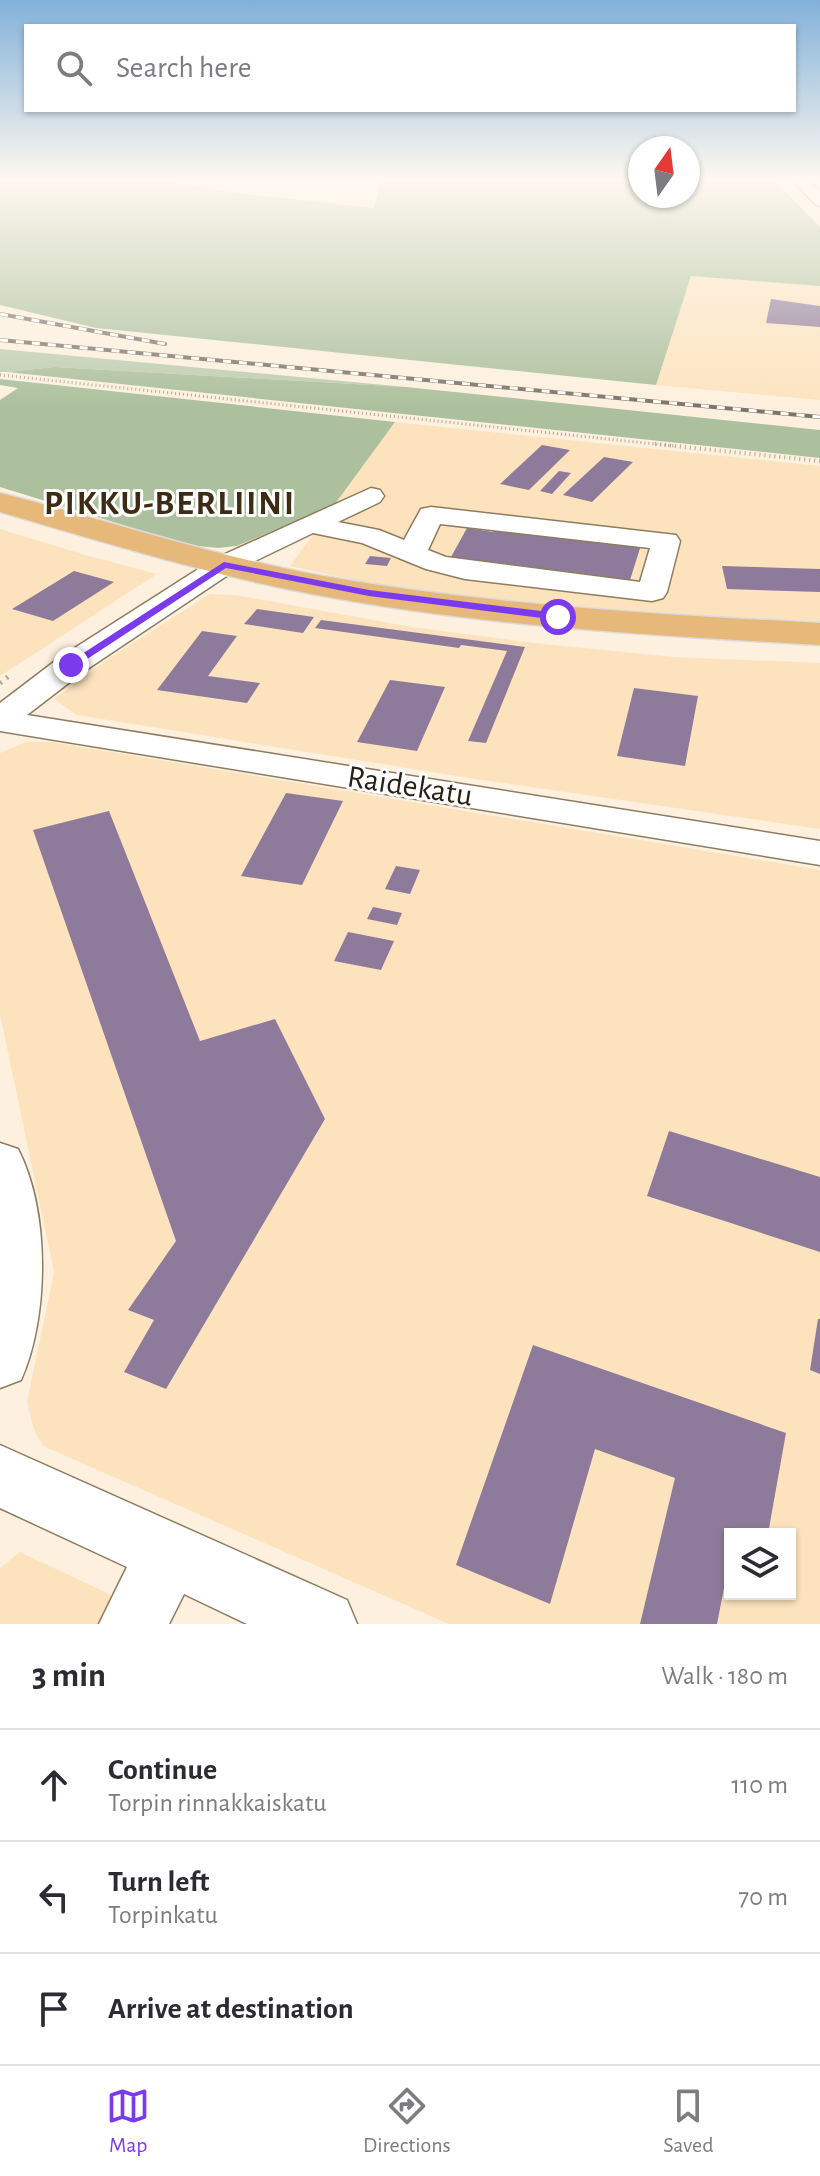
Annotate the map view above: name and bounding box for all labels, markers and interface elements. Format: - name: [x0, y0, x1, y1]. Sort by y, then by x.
- search box: [24, 24, 796, 112]
- icon: search: [52, 46, 96, 90]
- text: Search here: [116, 53, 252, 83]
- north arrow: [628, 136, 700, 208]
- district label: PIKKU-BERLIINI: [44, 487, 296, 521]
- route start: [540, 599, 576, 635]
- route end: [53, 647, 89, 683]
- street label: Raidekatu: [345, 760, 475, 812]
- map controls: [724, 1528, 796, 1600]
- button: layers: [724, 1528, 796, 1600]
- text: 3 min: [32, 1659, 106, 1693]
- text: Walk · 180 m: [661, 1663, 788, 1689]
- text: Continue: [108, 1755, 217, 1785]
- icon: ahead: [32, 1763, 76, 1807]
- text: 110 m: [731, 1772, 788, 1798]
- text: Torpin rinnakkaiskatu: [108, 1790, 326, 1816]
- text: Turn left: [108, 1867, 209, 1897]
- icon: left: [32, 1875, 76, 1919]
- text: 70 m: [738, 1884, 788, 1910]
- text: Torpinkatu: [108, 1902, 218, 1928]
- icon: arrive: [32, 1987, 76, 2031]
- text: Arrive at destination: [108, 1994, 354, 2024]
- tab: Map: [106, 2084, 150, 2158]
- tab: Directions: [363, 2084, 451, 2158]
- tab: Saved: [663, 2084, 714, 2158]

